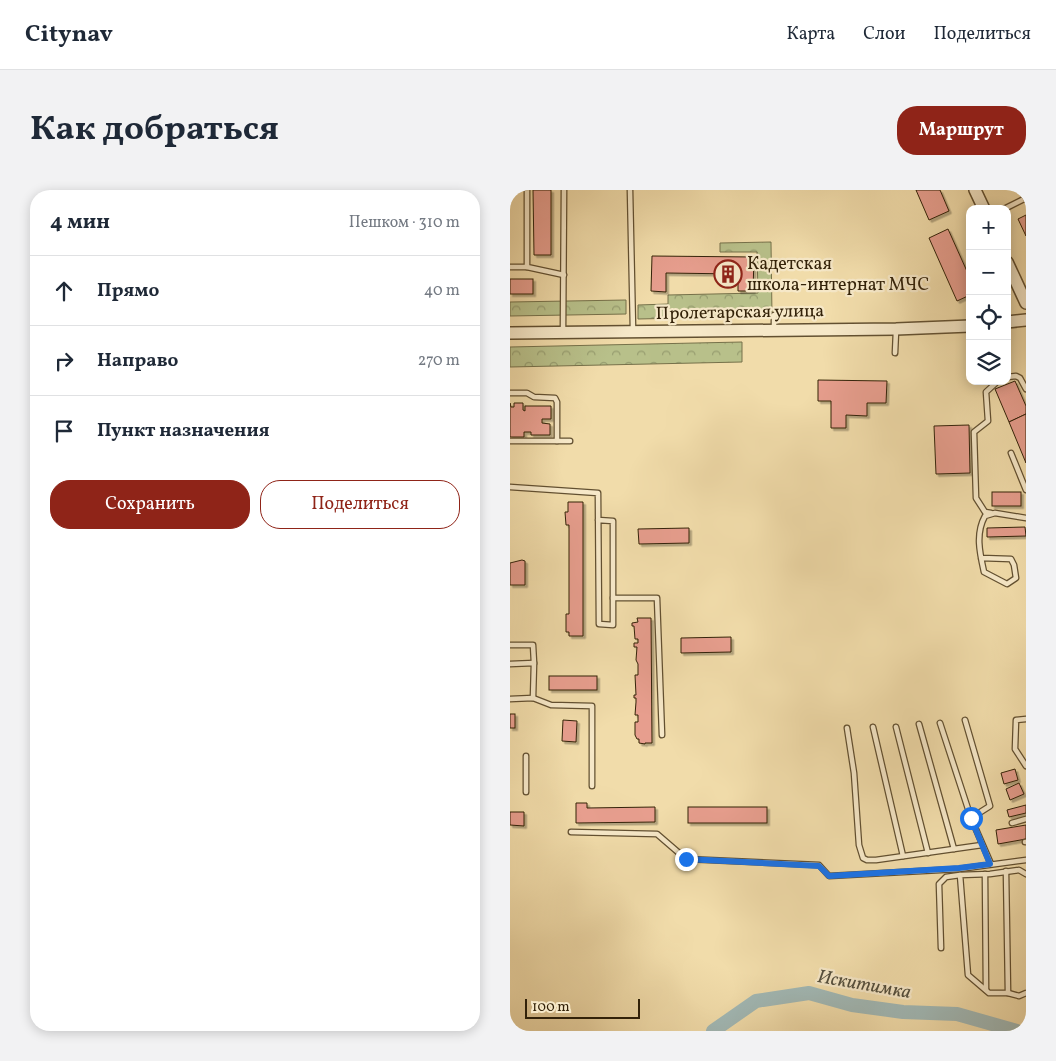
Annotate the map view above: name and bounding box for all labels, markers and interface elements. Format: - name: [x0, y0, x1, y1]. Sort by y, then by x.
- text: Citynav: [25, 18, 113, 52]
- text: Карта: [787, 22, 835, 47]
- text: Слои: [863, 22, 905, 47]
- text: Поделиться: [933, 22, 1031, 47]
- text: Как добраться: [30, 106, 279, 154]
- button: Маршрут: [897, 106, 1026, 155]
- map controls: [966, 205, 1011, 385]
- button: +: [966, 205, 1011, 250]
- text: 4 мин: [50, 208, 110, 237]
- text: Пешком · 310 m: [349, 212, 460, 234]
- button: −: [966, 250, 1011, 295]
- place label: Кадетская школа-интернат МЧС: [747, 252, 929, 298]
- building icon: Кадетская школа-интернат МЧС: [713, 259, 743, 289]
- icon: ahead: [50, 277, 78, 305]
- text: Прямо: [97, 278, 159, 304]
- text: 40 m: [424, 280, 460, 302]
- button: locate: [966, 295, 1011, 340]
- street label: Пролетарская улица: [656, 299, 824, 327]
- button: layers: [966, 340, 1011, 385]
- icon: right: [50, 347, 78, 375]
- text: Направо: [97, 348, 179, 374]
- text: 270 m: [418, 350, 460, 372]
- icon: arrive: [50, 417, 78, 445]
- text: Пункт назначения: [97, 418, 270, 444]
- button: Сохранить: [50, 480, 250, 529]
- button: Поделиться: [260, 480, 460, 529]
- route start: [960, 807, 983, 830]
- route end: [675, 848, 698, 871]
- water label: Искитимка: [815, 964, 913, 1006]
- scale bar: [525, 996, 640, 1019]
- text: 100 m: [532, 998, 570, 1017]

